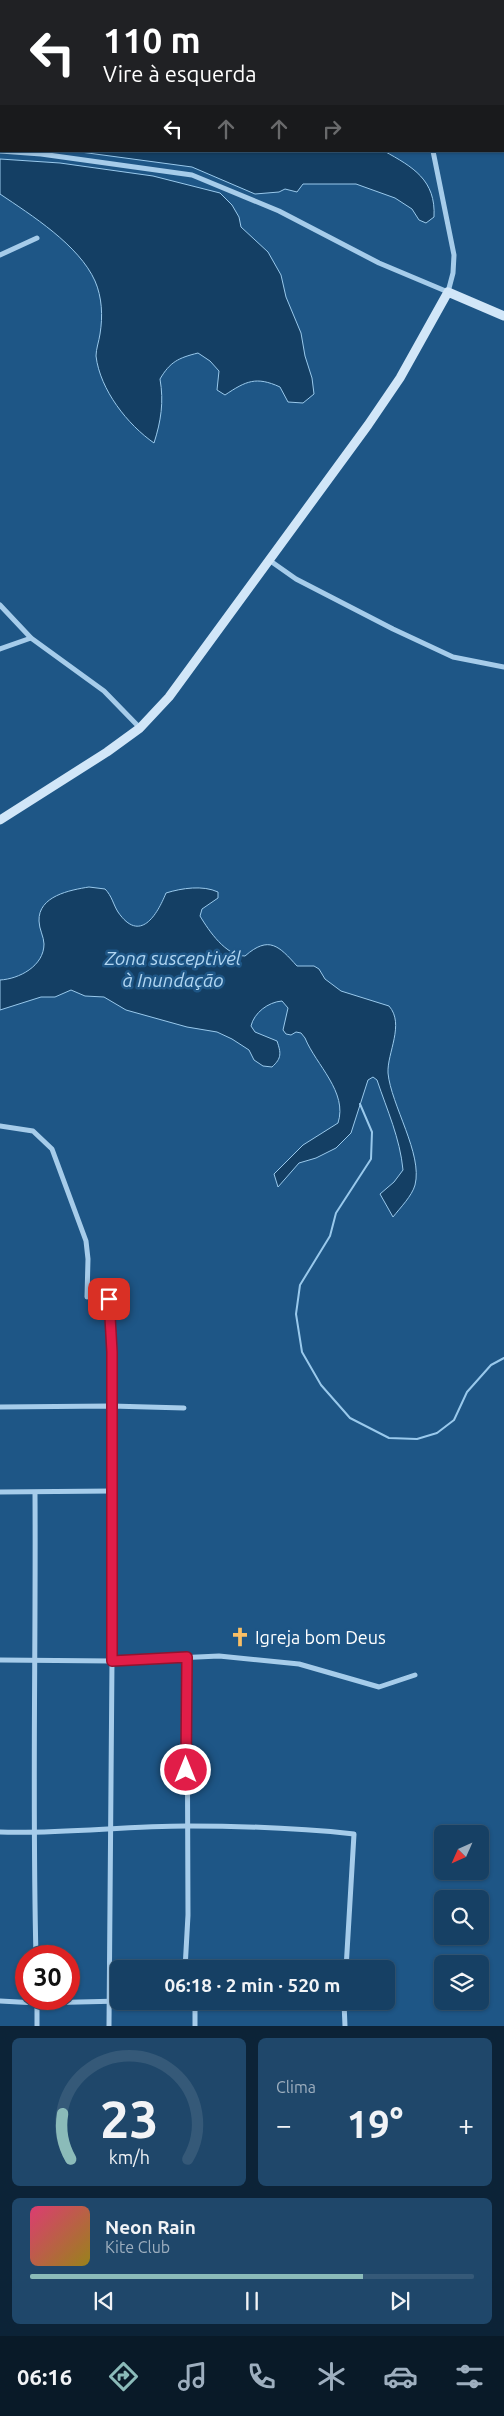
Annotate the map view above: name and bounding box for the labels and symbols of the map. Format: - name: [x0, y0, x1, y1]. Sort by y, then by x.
- water label: Zona susceptivél à Inundação: [104, 947, 242, 991]
- pin: [88, 1278, 130, 1320]
- church icon: Igreja bom Deus: [229, 1626, 251, 1648]
- place label: Igreja bom Deus: [255, 1627, 386, 1647]
- position arrow: [159, 1743, 211, 1795]
- north arrow: [434, 1825, 489, 1880]
- speed limit sign: 30: [15, 1945, 80, 2010]

